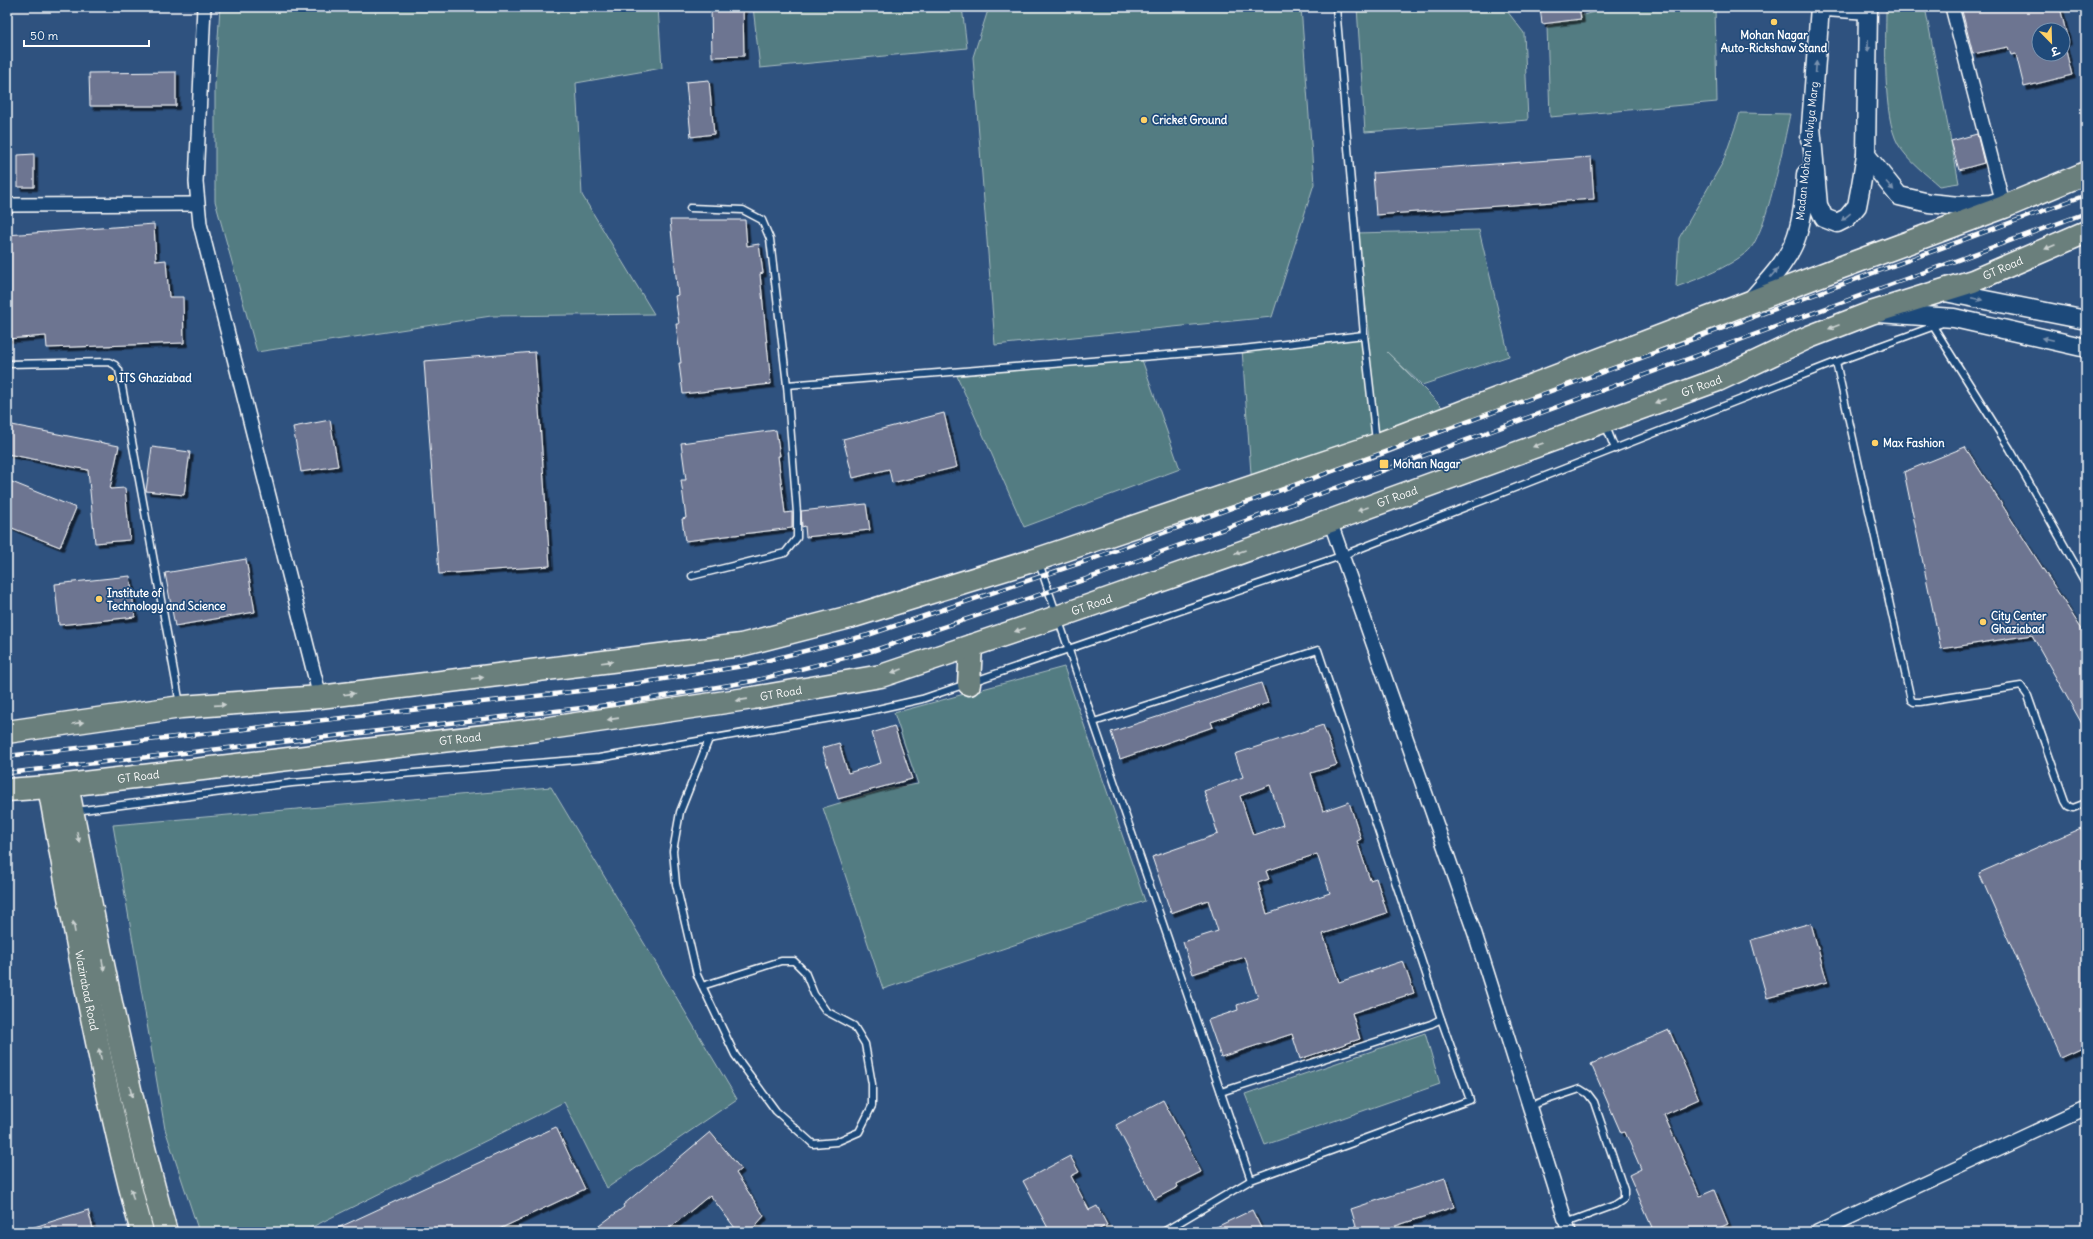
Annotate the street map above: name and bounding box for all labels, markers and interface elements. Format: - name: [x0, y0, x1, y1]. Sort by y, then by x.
- marker: Mohan Nagar Auto-Rickshaw Stand: [1769, 17, 1779, 27]
- scale bar: [24, 22, 149, 48]
- north arrow: [2031, 22, 2071, 62]
- text: 50 m: [30, 28, 59, 43]
- place label: Mohan Nagar Auto-Rickshaw Stand: [1721, 28, 1828, 55]
- one-way arrow: [1865, 40, 1871, 53]
- text: उ: [2047, 43, 2062, 60]
- one-way arrow: [1813, 61, 1819, 73]
- street label: Madan Mohan Malviya Marg: [1793, 81, 1821, 221]
- place label: Cricket Ground: [1152, 113, 1228, 127]
- marker: Cricket Ground: [1139, 115, 1149, 125]
- one-way arrow: [1885, 181, 1895, 191]
- one-way arrow: [1841, 213, 1852, 221]
- one-way arrow: [2044, 245, 2056, 251]
- street label: GT Road: [1981, 253, 2025, 283]
- one-way arrow: [1770, 268, 1778, 278]
- one-way arrow: [1971, 296, 1984, 302]
- one-way arrow: [1828, 325, 1840, 331]
- one-way arrow: [2042, 335, 2054, 341]
- place label: ITS Ghaziabad: [119, 371, 192, 385]
- street label: GT Road: [1679, 372, 1725, 400]
- marker: ITS Ghaziabad: [106, 373, 116, 383]
- one-way arrow: [1654, 398, 1666, 404]
- place label: Max Fashion: [1883, 436, 1945, 450]
- marker: Max Fashion: [1870, 438, 1880, 448]
- one-way arrow: [1532, 443, 1544, 449]
- place label: Mohan Nagar: [1393, 457, 1461, 472]
- marker: Mohan Nagar: [1378, 458, 1390, 470]
- street label: GT Road: [1375, 483, 1420, 510]
- one-way arrow: [1357, 506, 1369, 512]
- one-way arrow: [1234, 549, 1246, 555]
- place label: Institute of Technology and Science: [107, 586, 226, 614]
- street label: GT Road: [1069, 591, 1114, 618]
- marker: Institute of Technology and Science: [94, 594, 104, 604]
- place label: City Center Ghaziabad: [1991, 609, 2047, 636]
- marker: City Center Ghaziabad: [1978, 617, 1988, 627]
- one-way arrow: [1014, 627, 1026, 633]
- one-way arrow: [601, 659, 613, 665]
- one-way arrow: [891, 668, 903, 674]
- one-way arrow: [472, 675, 484, 681]
- street label: GT Road: [759, 683, 803, 704]
- one-way arrow: [343, 691, 355, 697]
- one-way arrow: [736, 697, 748, 703]
- one-way arrow: [214, 701, 226, 708]
- one-way arrow: [607, 716, 620, 722]
- one-way arrow: [71, 720, 84, 726]
- street label: GT Road: [438, 729, 482, 748]
- street label: GT Road: [117, 767, 161, 786]
- one-way arrow: [75, 831, 81, 843]
- one-way arrow: [71, 921, 77, 933]
- street label: Wazirabad Road: [72, 949, 102, 1032]
- one-way arrow: [100, 958, 106, 971]
- one-way arrow: [96, 1048, 102, 1060]
- one-way arrow: [128, 1085, 134, 1098]
- one-way arrow: [129, 1188, 135, 1200]

